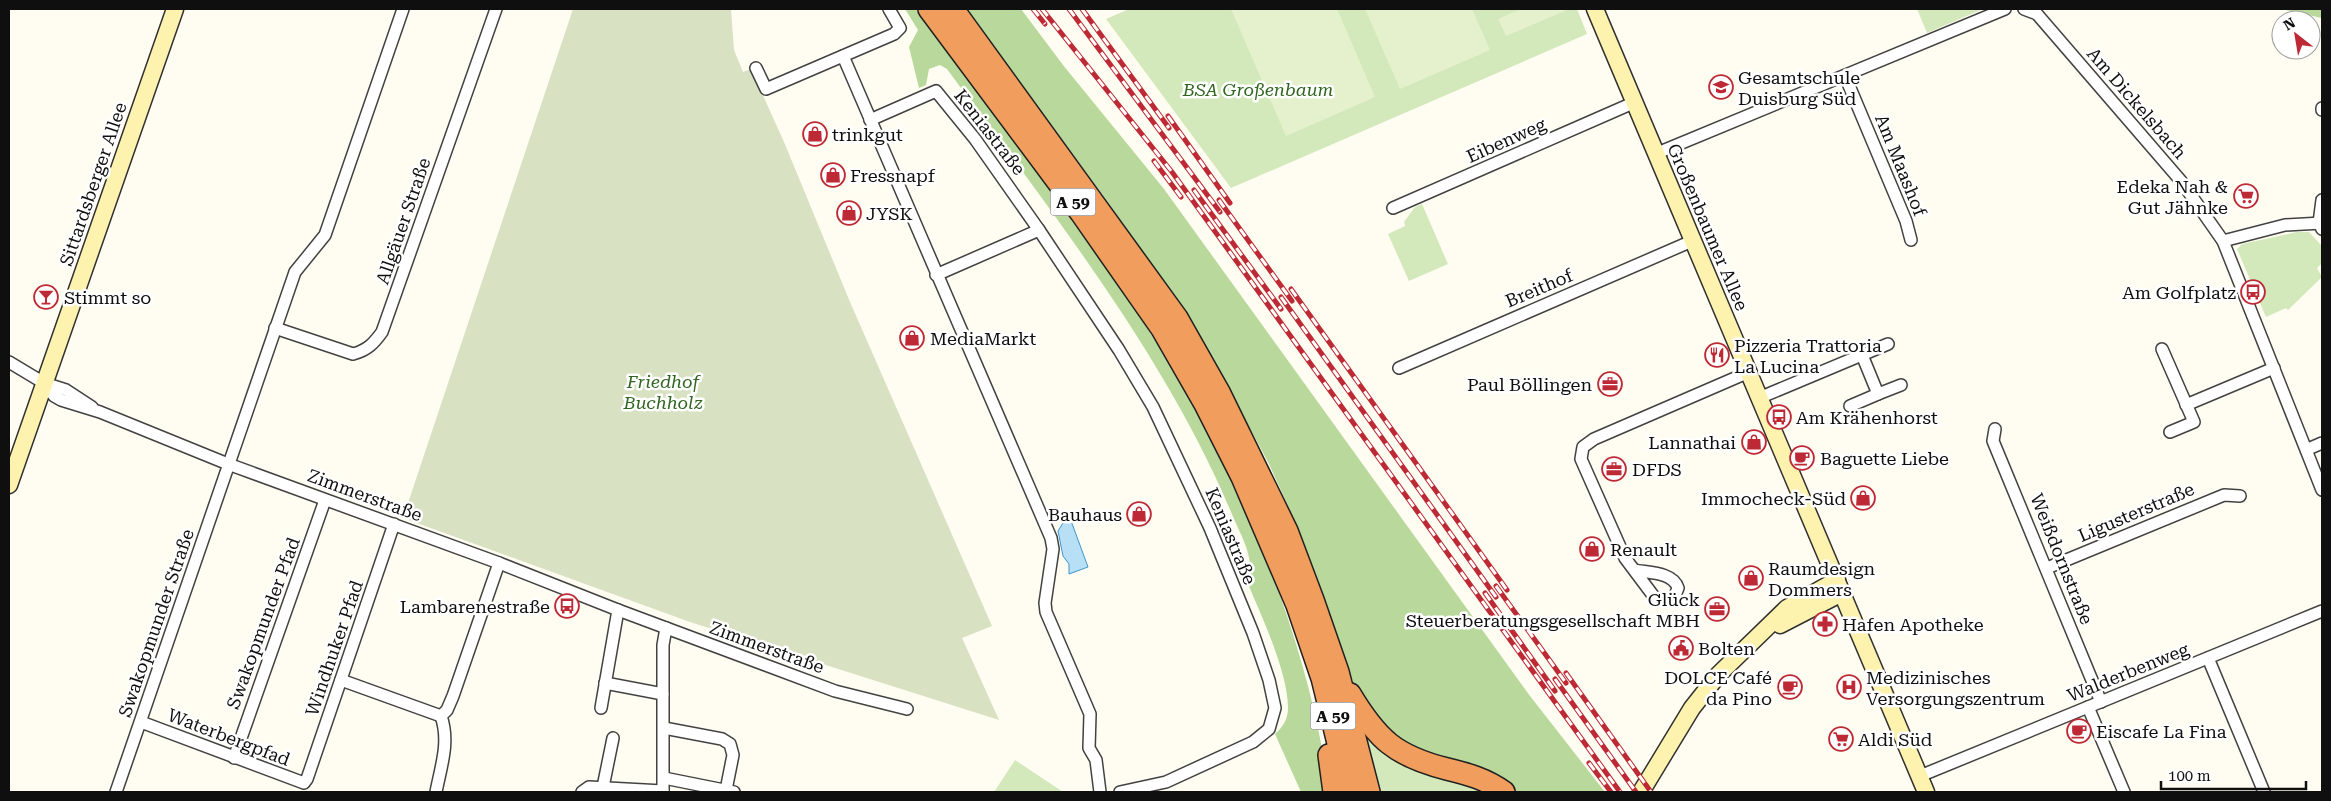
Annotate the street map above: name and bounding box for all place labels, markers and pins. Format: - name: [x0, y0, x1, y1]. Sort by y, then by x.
- place label: Gesamtschule Duisburg Süd: [1738, 67, 1860, 109]
- school or university icon: Gesamtschule Duisburg Süd: [1708, 74, 1734, 100]
- shop icon: trinkgut: [802, 121, 828, 147]
- place label: trinkgut: [832, 124, 903, 145]
- shop icon: Fressnapf: [820, 162, 846, 188]
- place label: Fressnapf: [850, 165, 936, 186]
- place label: Edeka Nah & Gut Jähnke: [2117, 176, 2228, 218]
- supermarket icon: Edeka Nah & Gut Jähnke: [2233, 183, 2259, 209]
- shop icon: JYSK: [836, 200, 862, 226]
- place label: JYSK: [866, 203, 913, 224]
- bus stop icon: Am Golfplatz: [2240, 279, 2266, 305]
- place label: Am Golfplatz: [2122, 282, 2237, 303]
- bar icon: Stimmt so: [33, 284, 59, 310]
- place label: Stimmt so: [64, 287, 151, 308]
- shop icon: MediaMarkt: [899, 325, 925, 351]
- place label: MediaMarkt: [930, 328, 1037, 349]
- place label: Pizzeria Trattoria La Lucina: [1734, 335, 1882, 377]
- restaurant icon: Pizzeria Trattoria La Lucina: [1704, 342, 1730, 368]
- office icon: Paul Böllingen: [1597, 371, 1623, 397]
- place label: Paul Böllingen: [1467, 374, 1592, 395]
- bus stop icon: Am Krähenhorst: [1766, 404, 1792, 430]
- place label: Am Krähenhorst: [1796, 407, 1938, 428]
- shop icon: Lannathai: [1741, 429, 1767, 455]
- place label: Lannathai: [1648, 432, 1736, 453]
- cafe icon: Baguette Liebe: [1789, 445, 1815, 471]
- place label: Baguette Liebe: [1820, 448, 1949, 469]
- office icon: DFDS: [1601, 456, 1627, 482]
- place label: DFDS: [1632, 459, 1682, 480]
- shop icon: Immocheck-Süd: [1850, 485, 1876, 511]
- place label: Immocheck-Süd: [1701, 488, 1846, 509]
- shop icon: Bauhaus: [1126, 501, 1152, 527]
- place label: Bauhaus: [1048, 504, 1122, 525]
- shop icon: Renault: [1579, 536, 1605, 562]
- place label: Renault: [1610, 539, 1677, 560]
- place label: Raumdesign Dommers: [1768, 558, 1876, 600]
- shop icon: Raumdesign Dommers: [1738, 565, 1764, 591]
- place label: Glück Steuerberatungsgesellschaft MBH: [1406, 589, 1700, 631]
- bus stop icon: Lambarenestraße: [554, 593, 580, 619]
- place label: Lambarenestraße: [400, 596, 550, 617]
- office icon: Glück Steuerberatungsgesellschaft MBH: [1704, 596, 1730, 622]
- pharmacy icon: Hafen Apotheke: [1812, 611, 1838, 637]
- place label: Hafen Apotheke: [1842, 614, 1984, 635]
- public building icon: Bolten: [1668, 635, 1694, 661]
- place label: Bolten: [1698, 638, 1755, 659]
- place label: DOLCE Café da Pino: [1664, 667, 1772, 709]
- place label: Medizinisches Versorgungszentrum: [1866, 667, 2045, 709]
- cafe icon: DOLCE Café da Pino: [1777, 674, 1803, 700]
- hospital icon: Medizinisches Versorgungszentrum: [1836, 674, 1862, 700]
- cafe icon: Eiscafe La Fina: [2066, 718, 2092, 744]
- place label: Eiscafe La Fina: [2096, 721, 2227, 742]
- supermarket icon: Aldi Süd: [1828, 726, 1854, 752]
- place label: Aldi Süd: [1858, 729, 1933, 750]

